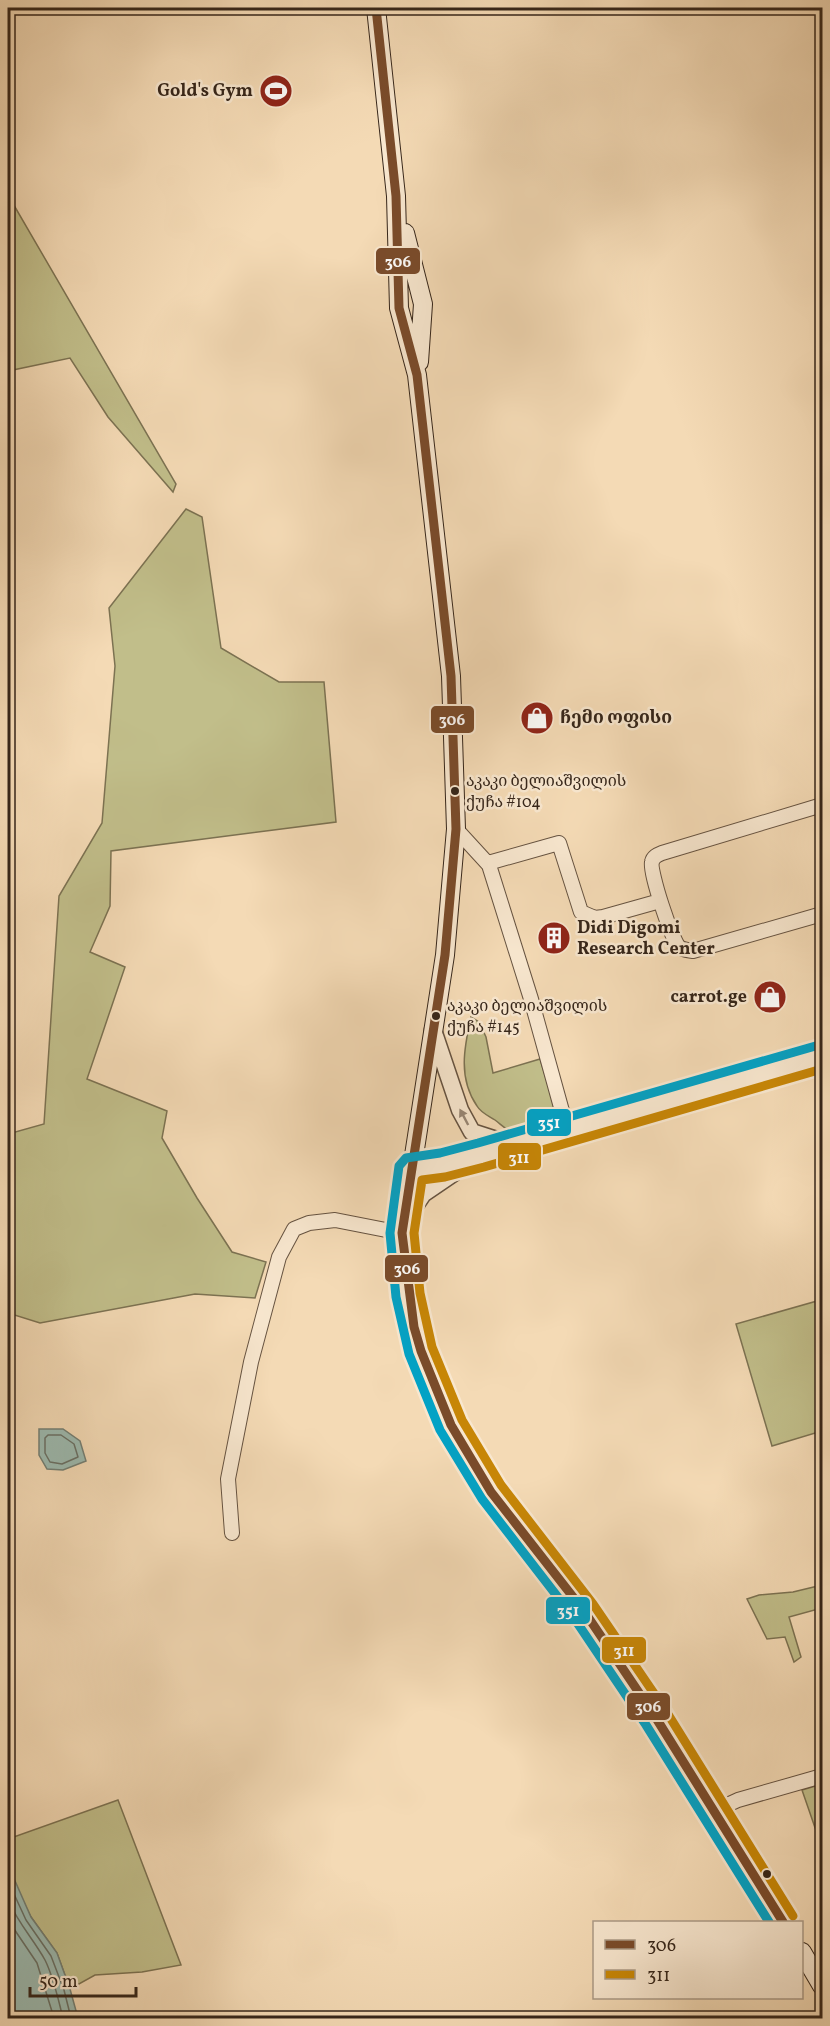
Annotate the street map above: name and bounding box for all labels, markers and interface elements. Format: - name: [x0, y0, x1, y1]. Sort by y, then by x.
- sports icon: Gold's Gym: [258, 73, 294, 109]
- place label: Gold's Gym: [157, 79, 253, 104]
- line badge: 306: [375, 247, 421, 275]
- text: 306: [385, 252, 412, 274]
- shop icon: ჩემი ოფისი: [519, 700, 555, 736]
- line badge: 306: [430, 705, 475, 734]
- place label: ჩემი ოფისი: [560, 706, 672, 731]
- text: 306: [439, 710, 466, 732]
- place label: აკაკი ბელიაშვილის ქუჩა #104: [466, 771, 626, 814]
- marker: აკაკი ბელიაშვილის ქუჩა #104: [449, 785, 461, 797]
- place label: Didi Digomi Research Center: [577, 916, 715, 962]
- building icon: Didi Digomi Research Center: [536, 920, 572, 956]
- shop icon: carrot.ge: [752, 979, 788, 1015]
- place label: carrot.ge: [670, 985, 747, 1010]
- place label: აკაკი ბელიაშვილის ქუჩა #145: [447, 996, 607, 1039]
- marker: აკაკი ბელიაშვილის ქუჩა #145: [430, 1010, 442, 1022]
- one-way arrow: [459, 1108, 469, 1125]
- line badge: 351: [526, 1108, 572, 1137]
- text: 351: [538, 1113, 560, 1135]
- line badge: 311: [497, 1142, 542, 1171]
- text: 311: [508, 1148, 530, 1170]
- line badge: 306: [384, 1254, 429, 1283]
- text: 306: [394, 1259, 421, 1281]
- line badge: 351: [545, 1596, 591, 1625]
- text: 351: [557, 1601, 579, 1623]
- line badge: 311: [601, 1636, 647, 1664]
- text: 311: [613, 1641, 635, 1663]
- line badge: 306: [626, 1692, 671, 1721]
- text: 306: [635, 1697, 662, 1719]
- unlabelled marker: [761, 1868, 773, 1880]
- legend: [593, 1921, 803, 1999]
- text: 306: [647, 1934, 676, 1959]
- scale bar: [30, 1960, 136, 1998]
- text: 311: [647, 1964, 670, 1989]
- text: 50 m: [39, 1970, 78, 1995]

